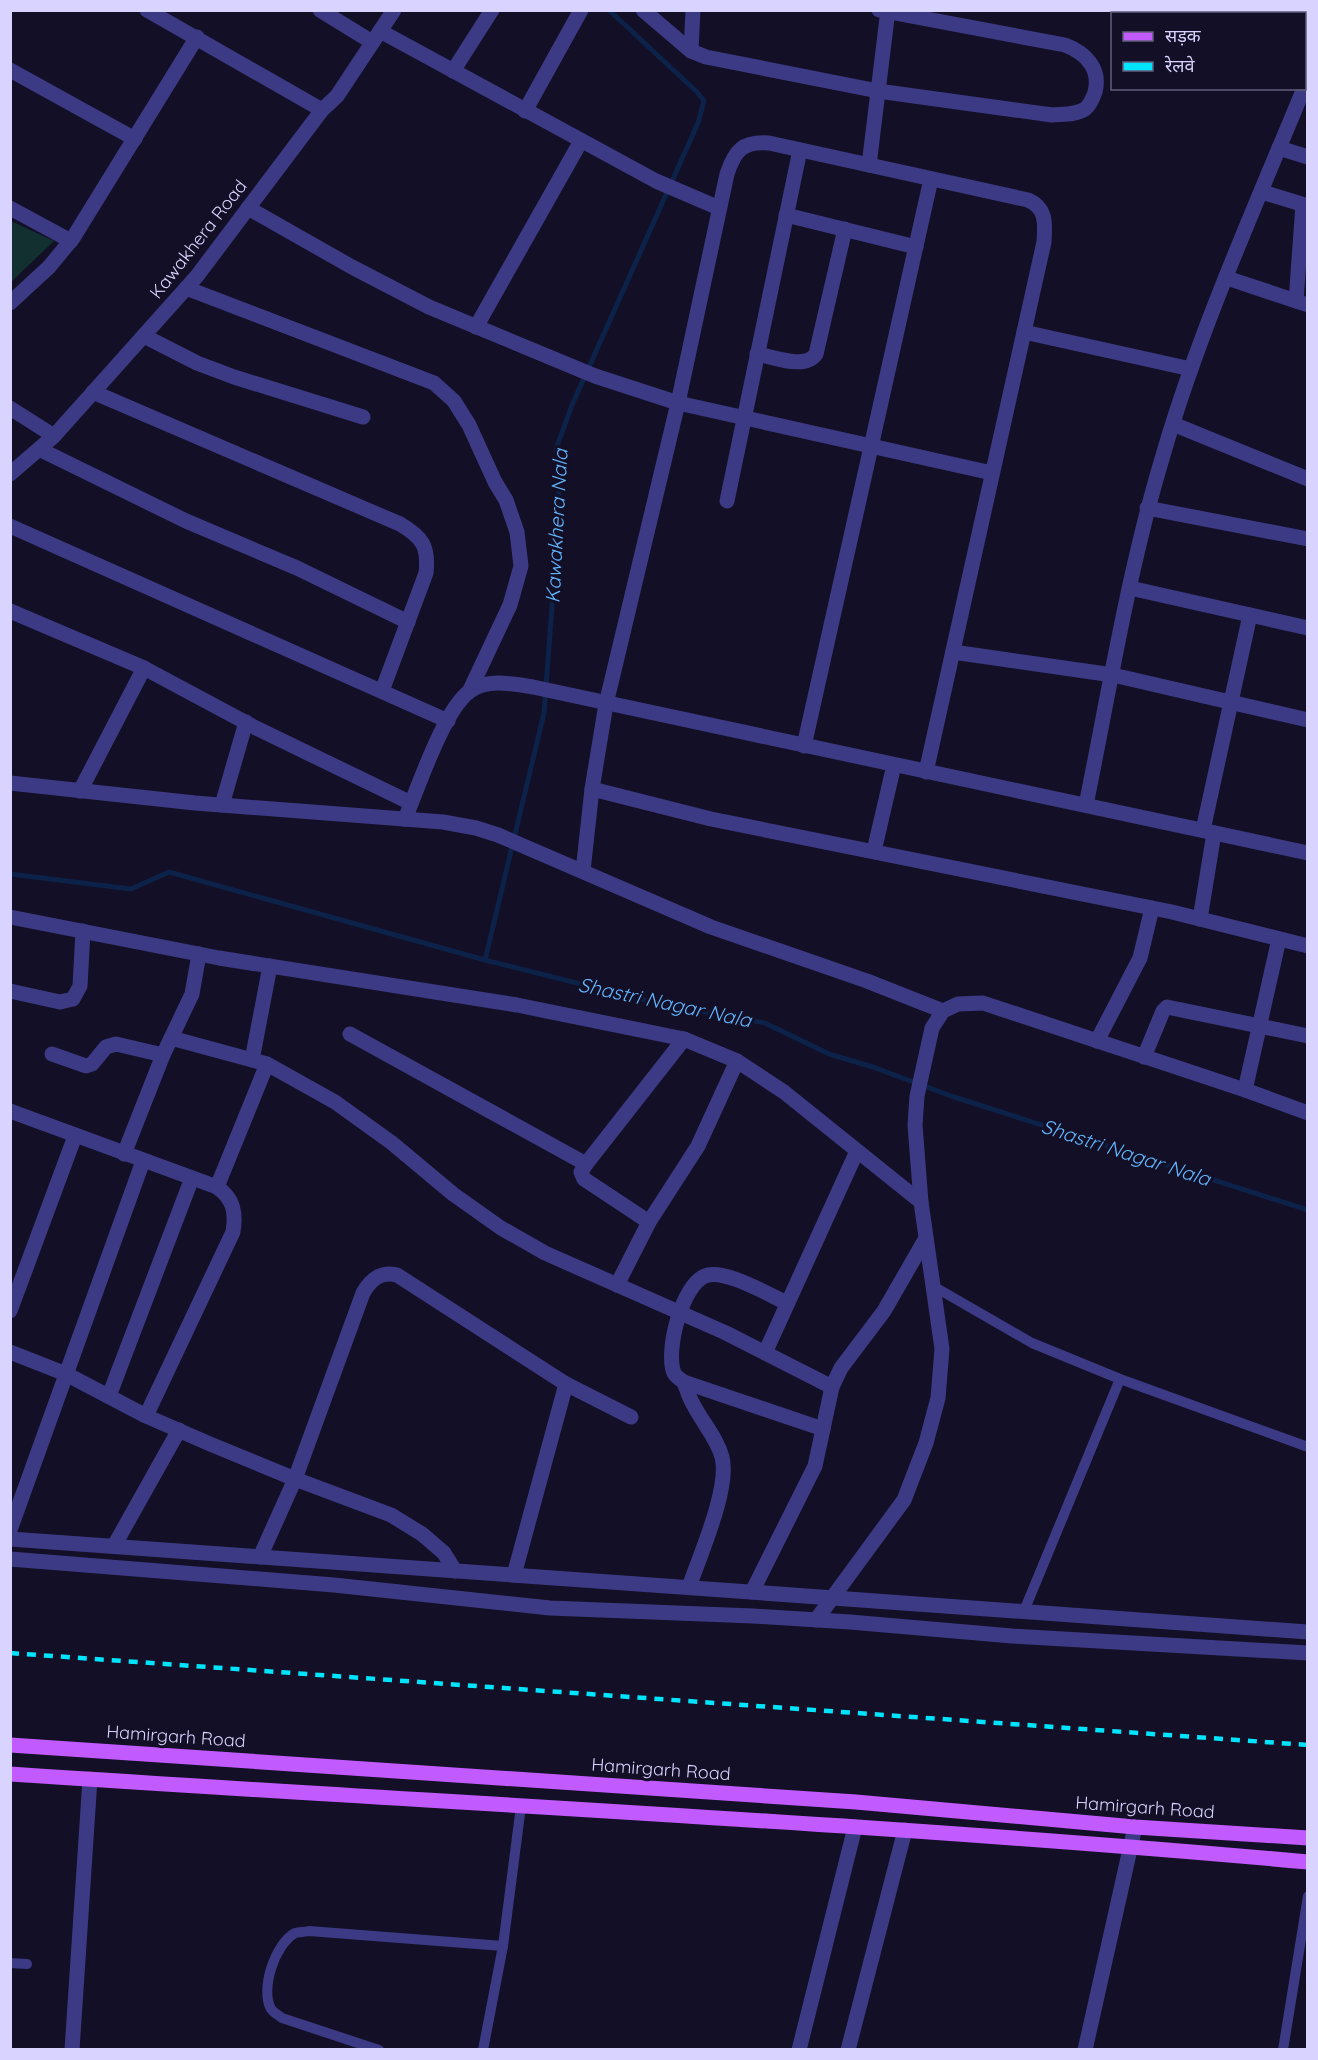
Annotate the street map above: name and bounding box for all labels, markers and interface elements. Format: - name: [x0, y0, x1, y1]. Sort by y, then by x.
- legend: [1111, 12, 1306, 90]
- text: सड़क: [1165, 24, 1202, 47]
- text: रेलवे: [1164, 54, 1196, 77]
- street label: Kawakhera Road: [144, 175, 252, 303]
- water label: Kawakhera Nala: [539, 446, 573, 604]
- water label: Shastri Nagar Nala: [576, 971, 756, 1033]
- water label: Shastri Nagar Nala: [1038, 1113, 1215, 1192]
- street label: Hamirgarh Road: [106, 1720, 246, 1752]
- street label: Hamirgarh Road: [591, 1753, 731, 1785]
- street label: Hamirgarh Road: [1075, 1791, 1215, 1823]

